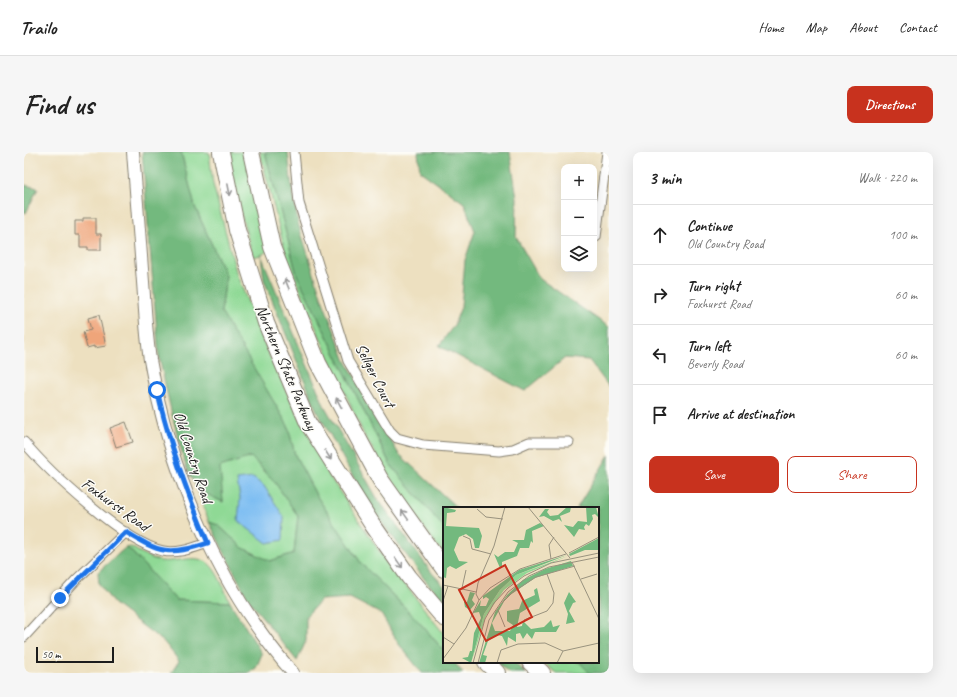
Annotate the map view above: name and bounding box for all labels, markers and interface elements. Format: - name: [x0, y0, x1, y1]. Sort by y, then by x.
- text: Trailo: [20, 16, 56, 40]
- text: Home: [758, 19, 784, 36]
- text: Map: [806, 19, 827, 36]
- text: About: [849, 19, 877, 36]
- text: Contact: [899, 19, 937, 36]
- button: Directions: [847, 86, 933, 123]
- text: Find us: [24, 87, 94, 122]
- map controls: [561, 164, 597, 272]
- button: +: [561, 164, 597, 200]
- text: 3 min: [649, 168, 682, 189]
- text: Walk · 220 m: [858, 170, 917, 186]
- one-way arrow: [225, 183, 233, 196]
- button: −: [561, 200, 597, 236]
- text: Continue: [687, 217, 732, 236]
- icon: ahead: [649, 224, 671, 246]
- text: 100 m: [889, 227, 917, 243]
- button: layers: [561, 236, 597, 272]
- text: Old Country Road: [687, 236, 764, 252]
- text: Turn right: [687, 277, 740, 296]
- one-way arrow: [282, 278, 290, 290]
- icon: right: [649, 284, 671, 306]
- text: 60 m: [895, 287, 917, 303]
- text: Foxhurst Road: [687, 296, 751, 312]
- street label: Northern State Parkway: [251, 302, 322, 435]
- text: Turn left: [687, 337, 730, 356]
- street label: Sellger Court: [351, 340, 401, 413]
- icon: left: [649, 344, 671, 366]
- text: 60 m: [895, 347, 917, 363]
- text: Beverly Road: [687, 356, 743, 372]
- route start: [148, 381, 166, 399]
- one-way arrow: [335, 397, 342, 409]
- icon: arrive: [649, 404, 671, 426]
- text: Arrive at destination: [687, 405, 794, 424]
- street label: Old Country Road: [169, 409, 218, 508]
- one-way arrow: [324, 449, 332, 460]
- button: Save: [649, 456, 779, 493]
- button: Share: [787, 456, 917, 493]
- street label: Foxhurst Road: [78, 473, 155, 538]
- inset map: [443, 507, 599, 663]
- one-way arrow: [401, 509, 409, 520]
- one-way arrow: [395, 558, 403, 569]
- route end: [51, 589, 69, 607]
- scale bar: [36, 645, 114, 664]
- text: 50 m: [42, 647, 61, 661]

